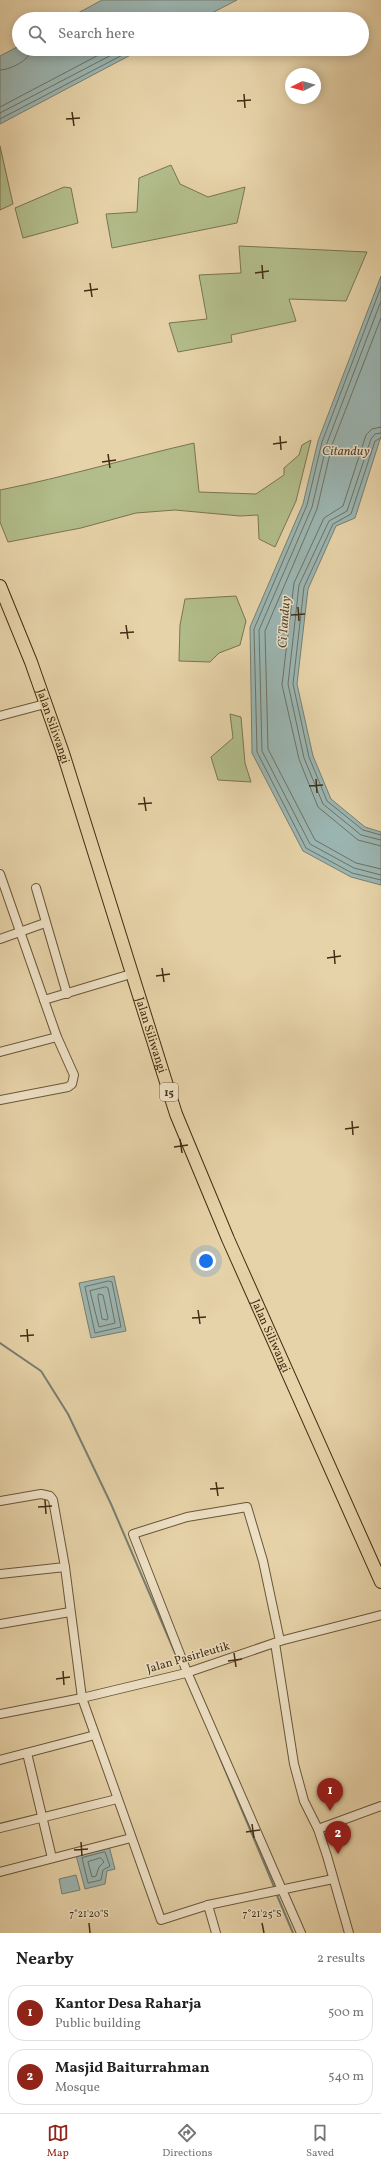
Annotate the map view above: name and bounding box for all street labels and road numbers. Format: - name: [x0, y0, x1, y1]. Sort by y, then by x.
- street label: Jalan Siliwangi: [32, 687, 73, 766]
- street label: Jalan Siliwangi: [131, 995, 170, 1076]
- road number: 15: [160, 1083, 178, 1101]
- street label: Jalan Siliwangi: [247, 1297, 294, 1376]
- street label: Jalan Pasirleutik: [145, 1638, 232, 1678]

